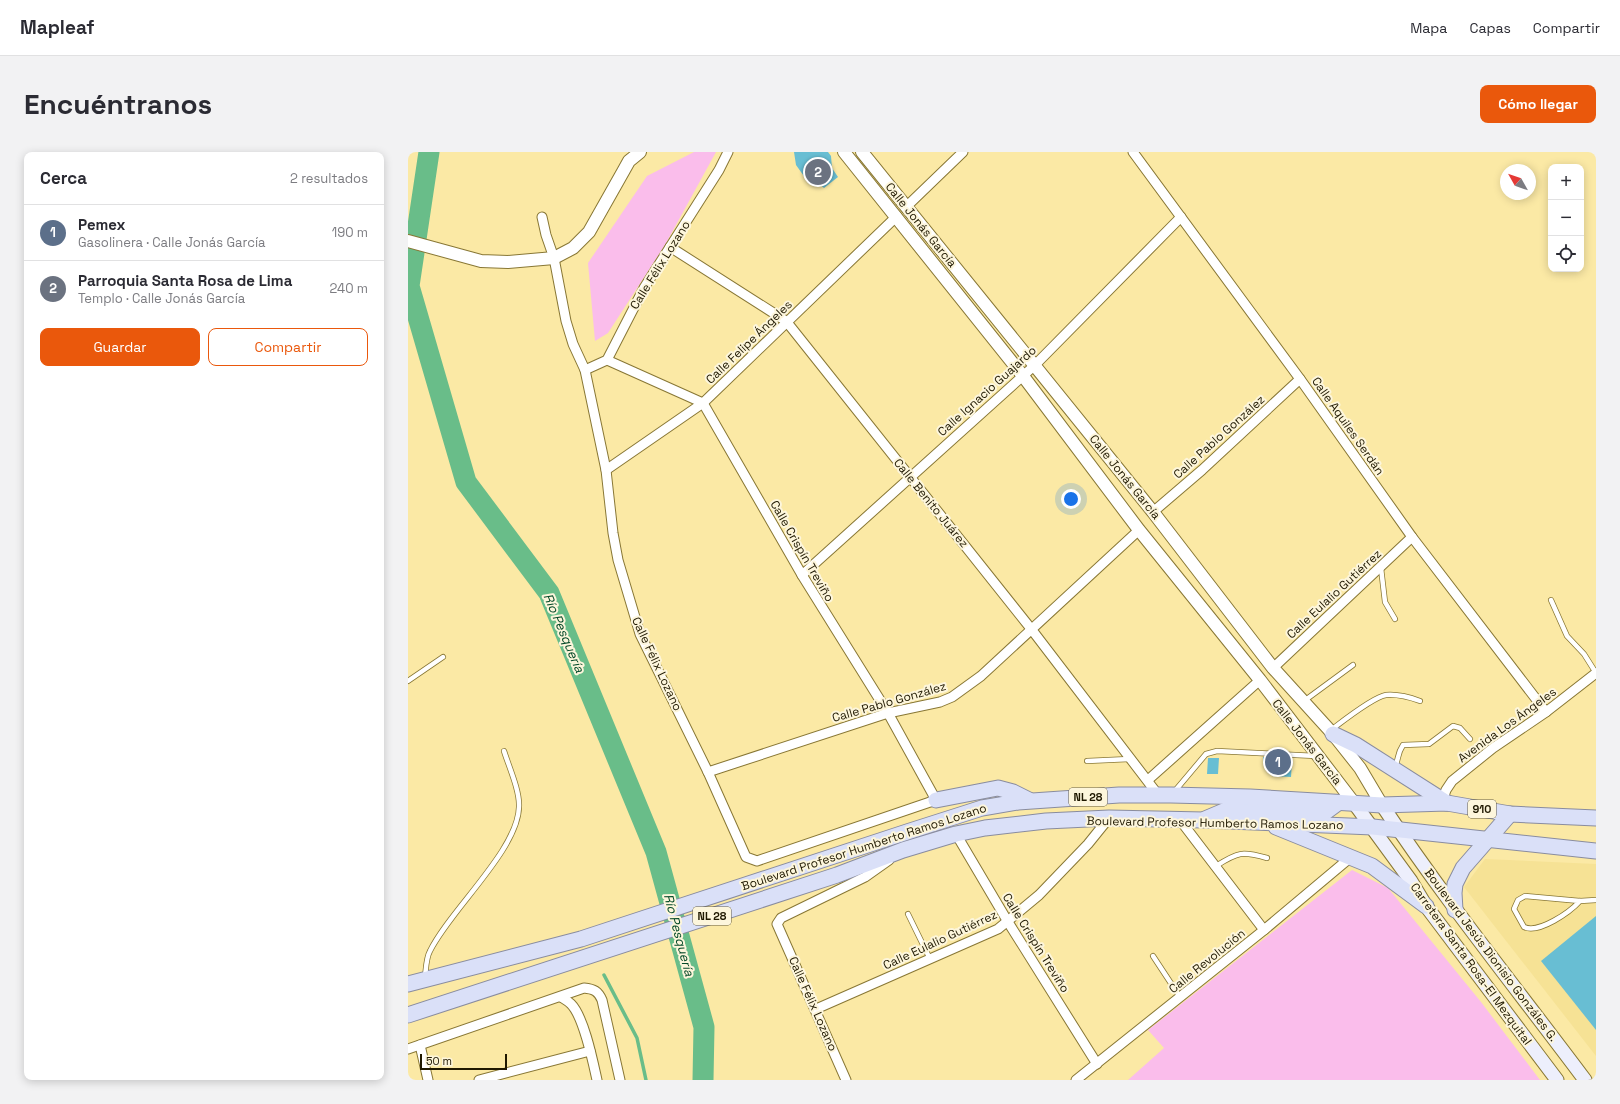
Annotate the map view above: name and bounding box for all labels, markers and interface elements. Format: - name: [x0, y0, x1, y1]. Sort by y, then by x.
- text: Mapleaf: [20, 15, 94, 40]
- text: Mapa: [1410, 19, 1447, 37]
- text: Capas: [1469, 19, 1511, 37]
- text: Compartir: [1533, 19, 1600, 37]
- button: Cómo llegar: [1480, 85, 1596, 123]
- text: Encuéntranos: [24, 86, 212, 122]
- pin: 2: [805, 157, 831, 187]
- north arrow: [1500, 164, 1536, 200]
- map controls: [1548, 164, 1584, 272]
- button: +: [1548, 164, 1584, 200]
- text: Cerca: [40, 167, 87, 189]
- text: 2 resultados: [290, 170, 368, 187]
- street label: Calle Jonás García: [882, 179, 960, 271]
- button: −: [1548, 200, 1584, 236]
- text: Pemex: [78, 215, 125, 234]
- street label: Calle Félix Lozano: [626, 218, 694, 312]
- text: 1: [50, 224, 56, 241]
- text: 190 m: [332, 224, 368, 241]
- text: Gasolinera · Calle Jonás García: [78, 234, 266, 251]
- button: locate: [1548, 236, 1584, 272]
- text: Parroquia Santa Rosa de Lima: [78, 271, 292, 290]
- text: 2: [49, 280, 57, 297]
- text: 240 m: [330, 280, 368, 297]
- text: Templo · Calle Jonás García: [78, 290, 245, 307]
- street label: Calle Felipe Ángeles: [702, 297, 796, 387]
- button: Guardar: [40, 328, 200, 366]
- button: Compartir: [208, 328, 368, 366]
- street label: Calle Ignacio Guajardo: [934, 342, 1040, 440]
- street label: Calle Aquiles Serdán: [1308, 374, 1388, 478]
- street label: Calle Pablo González: [1170, 392, 1268, 482]
- street label: Calle Jonás García: [1086, 431, 1164, 523]
- street label: Calle Benito Juárez: [890, 455, 972, 551]
- your location: [1061, 489, 1081, 509]
- street label: Calle Crispín Treviño: [766, 497, 838, 605]
- street label: Calle Eulalio Gutiérrez: [1283, 546, 1385, 642]
- water label: Río Pesquería: [540, 591, 589, 676]
- street label: Calle Félix Lozano: [628, 614, 686, 714]
- street label: Calle Pablo González: [830, 678, 948, 726]
- street label: Avenida Los Ángeles: [1455, 684, 1559, 766]
- street label: Calle Jonás García: [1268, 696, 1346, 788]
- pin: 1: [1265, 747, 1291, 777]
- road number: NL 28: [1069, 788, 1107, 806]
- street label: Boulevard Profesor Humberto Ramos Lozano: [739, 800, 989, 894]
- road number: 910: [1468, 800, 1496, 818]
- street label: Boulevard Profesor Humberto Ramos Lozano: [1086, 813, 1344, 833]
- street label: Boulevard Jesús Dionisio Gonzáles G.: [1421, 865, 1561, 1045]
- street label: Carretera Santa Rosa-El Mezquital: [1407, 880, 1535, 1048]
- street label: Calle Crispín Treviño: [999, 890, 1073, 996]
- water label: Río Pesquería: [660, 892, 698, 979]
- road number: NL 28: [693, 907, 731, 925]
- street label: Calle Eulalio Gutiérrez: [881, 907, 999, 973]
- street label: Calle Revolución: [1165, 925, 1249, 997]
- street label: Calle Félix Lozano: [785, 954, 841, 1054]
- scale bar: [420, 1052, 507, 1071]
- text: 50 m: [426, 1054, 452, 1068]

